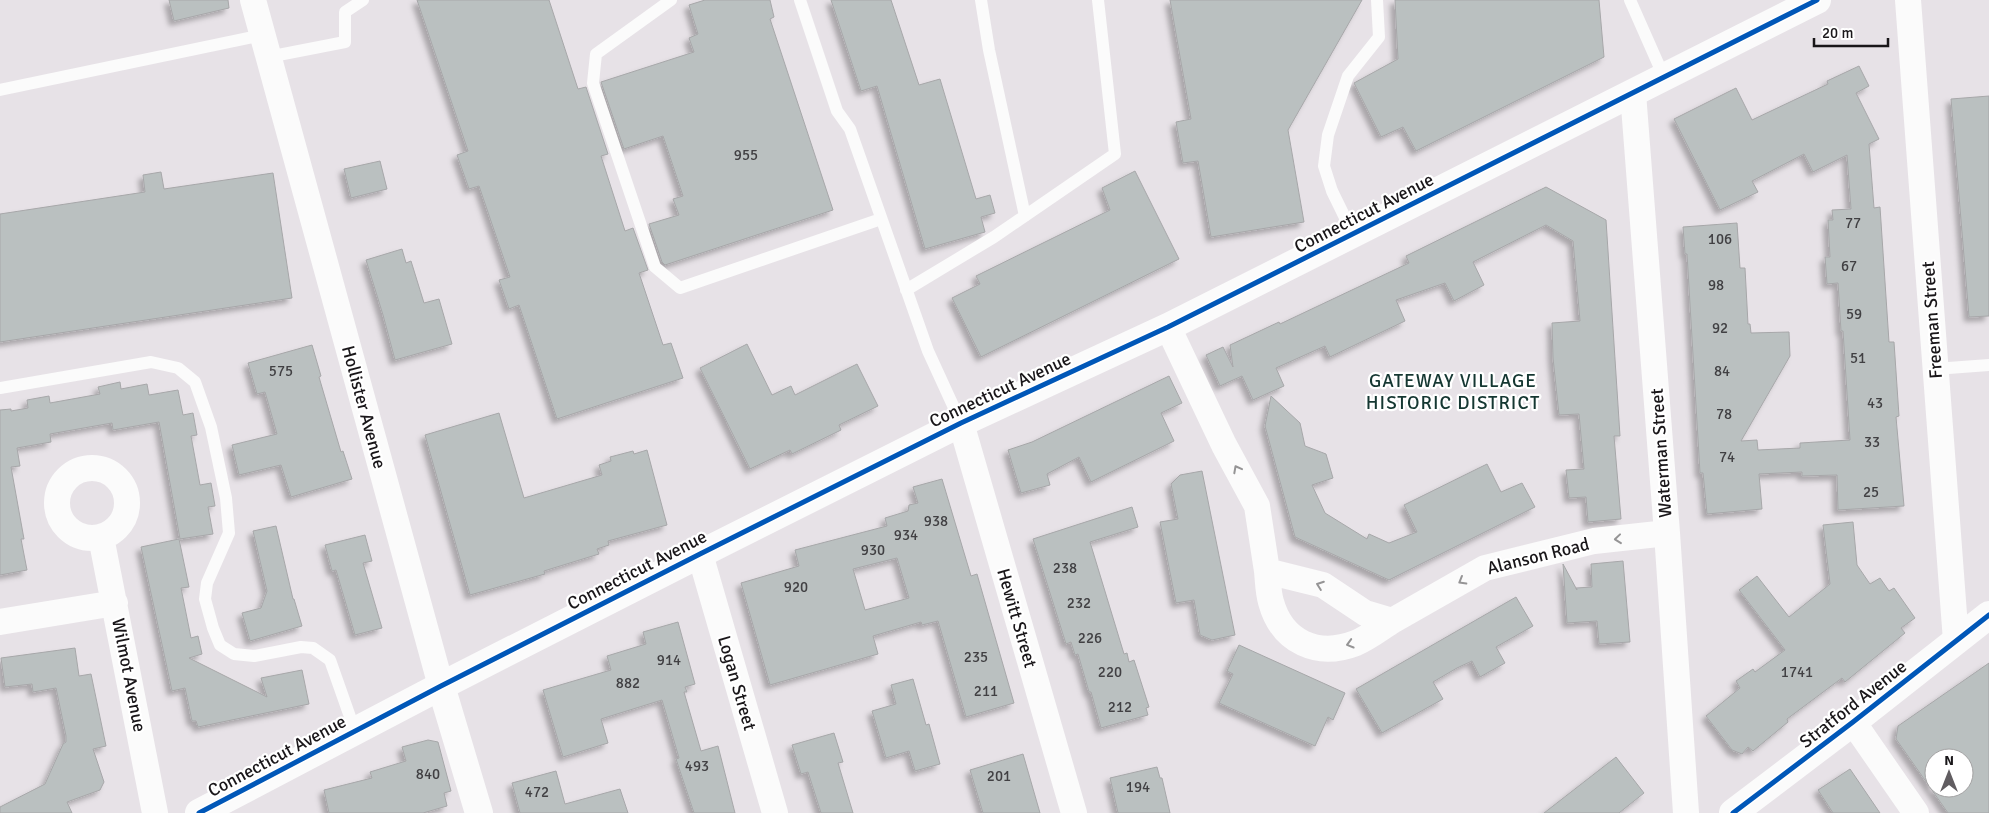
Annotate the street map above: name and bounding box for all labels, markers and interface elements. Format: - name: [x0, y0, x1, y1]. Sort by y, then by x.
- scale bar: [1814, 15, 1888, 47]
- text: 20 m: [1822, 24, 1853, 42]
- house number: 955: [734, 146, 758, 164]
- street label: Connecticut Avenue: [1291, 168, 1437, 258]
- house number: 77: [1845, 214, 1861, 232]
- house number: 106: [1708, 230, 1732, 248]
- house number: 67: [1841, 257, 1857, 275]
- street label: Freeman Street: [1917, 261, 1947, 379]
- house number: 98: [1708, 276, 1724, 294]
- house number: 59: [1846, 305, 1862, 323]
- house number: 92: [1712, 319, 1728, 337]
- street label: Hollister Avenue: [337, 343, 391, 471]
- street label: Connecticut Avenue: [926, 348, 1074, 432]
- house number: 51: [1850, 349, 1866, 367]
- house number: 575: [269, 362, 293, 380]
- house number: 84: [1714, 362, 1730, 380]
- district label: GATEWAY VILLAGE HISTORIC DISTRICT: [1366, 369, 1540, 415]
- street label: Waterman Street: [1646, 388, 1676, 518]
- house number: 43: [1867, 394, 1883, 412]
- house number: 78: [1716, 405, 1732, 423]
- house number: 33: [1864, 433, 1880, 451]
- house number: 74: [1719, 448, 1735, 466]
- one-way arrow: [1233, 466, 1243, 475]
- house number: 25: [1863, 483, 1879, 501]
- house number: 938: [924, 512, 948, 530]
- street label: Connecticut Avenue: [564, 525, 710, 615]
- house number: 934: [894, 526, 918, 544]
- street label: Alanson Road: [1485, 533, 1591, 579]
- one-way arrow: [1614, 533, 1622, 544]
- house number: 930: [861, 541, 885, 559]
- house number: 238: [1053, 559, 1077, 577]
- street label: Hewitt Street: [992, 566, 1042, 670]
- one-way arrow: [1459, 575, 1468, 585]
- house number: 920: [784, 578, 808, 596]
- one-way arrow: [1316, 581, 1325, 591]
- house number: 232: [1067, 594, 1091, 612]
- street label: Wilmot Avenue: [107, 616, 151, 734]
- house number: 226: [1078, 629, 1102, 647]
- street label: Logan Street: [713, 633, 761, 733]
- one-way arrow: [1345, 638, 1354, 649]
- house number: 235: [964, 648, 988, 666]
- house number: 914: [657, 651, 681, 669]
- street label: Stratford Avenue: [1795, 655, 1911, 753]
- house number: 220: [1098, 663, 1122, 681]
- house number: 1741: [1781, 663, 1813, 681]
- house number: 882: [616, 674, 640, 692]
- house number: 211: [974, 682, 998, 700]
- house number: 212: [1108, 698, 1132, 716]
- street label: Connecticut Avenue: [204, 710, 350, 802]
- north arrow: [1924, 748, 1974, 798]
- text: N: [1944, 752, 1954, 769]
- house number: 493: [685, 757, 709, 775]
- house number: 840: [416, 765, 440, 783]
- house number: 201: [987, 767, 1011, 785]
- house number: 194: [1126, 778, 1150, 796]
- house number: 472: [525, 783, 549, 801]

